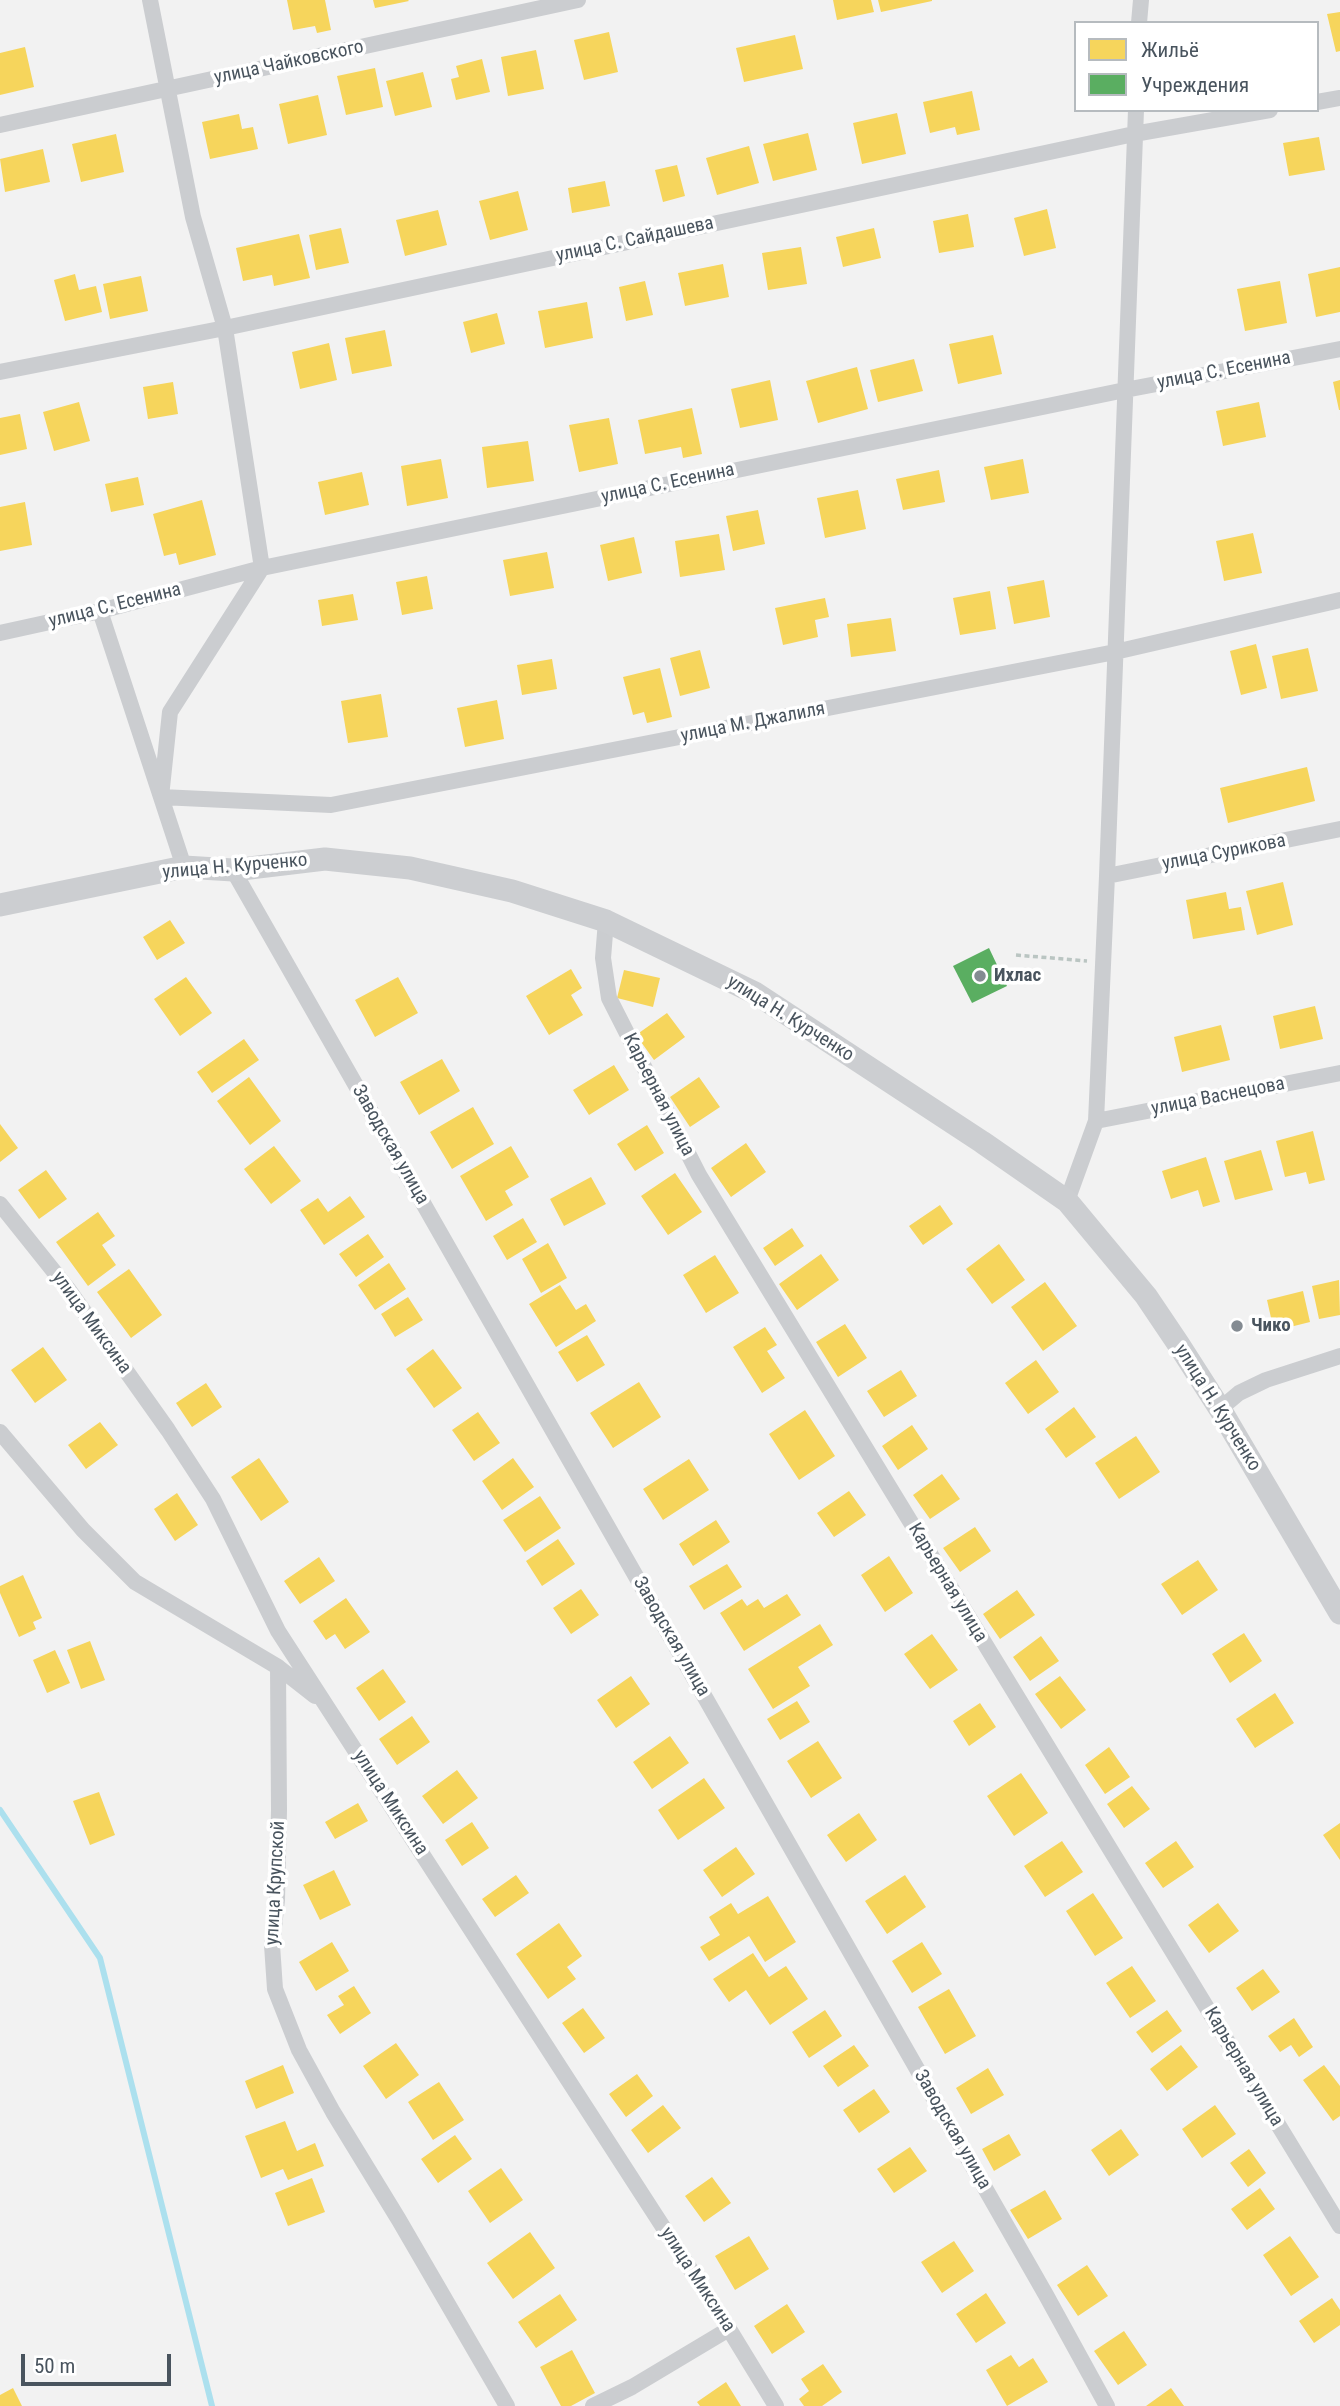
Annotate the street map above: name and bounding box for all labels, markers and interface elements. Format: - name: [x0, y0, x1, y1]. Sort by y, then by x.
- legend: [1074, 21, 1319, 112]
- street label: улица Чайковского: [212, 36, 366, 90]
- text: Жильё: [1141, 38, 1199, 62]
- text: Учреждения: [1141, 73, 1249, 97]
- street label: улица С. Сайдашева: [554, 212, 716, 268]
- street label: улица С. Есенина: [1155, 347, 1293, 395]
- street label: улица С. Есенина: [599, 459, 737, 509]
- street label: улица С. Есенина: [46, 579, 184, 633]
- street label: улица М. Джалиля: [679, 698, 827, 748]
- street label: улица Сурикова: [1160, 830, 1288, 876]
- street label: улица Н. Курченко: [162, 849, 308, 885]
- place label: Ихлас: [994, 965, 1041, 987]
- marker: Ихлас: [972, 968, 988, 984]
- street label: улица Н. Курченко: [722, 971, 858, 1067]
- street label: Карьерная улица: [617, 1030, 699, 1160]
- street label: улица Васнецова: [1149, 1073, 1287, 1121]
- street label: Заводская улица: [347, 1081, 433, 1209]
- street label: улица Миксина: [46, 1268, 136, 1378]
- place label: Чико: [1251, 1315, 1291, 1337]
- marker: Чико: [1229, 1318, 1245, 1334]
- street label: улица Н. Курченко: [1169, 1340, 1265, 1476]
- street label: Карьерная улица: [903, 1519, 991, 1647]
- street label: Заводская улица: [628, 1573, 714, 1701]
- street label: улица Миксина: [348, 1746, 432, 1860]
- street label: улица Крупской: [261, 1820, 291, 1946]
- street label: Карьерная улица: [1199, 2003, 1287, 2131]
- street label: Заводская улица: [909, 2066, 995, 2194]
- street label: улица Миксина: [655, 2223, 739, 2337]
- scale bar: [24, 2340, 175, 2384]
- text: 50 m: [34, 2354, 75, 2378]

